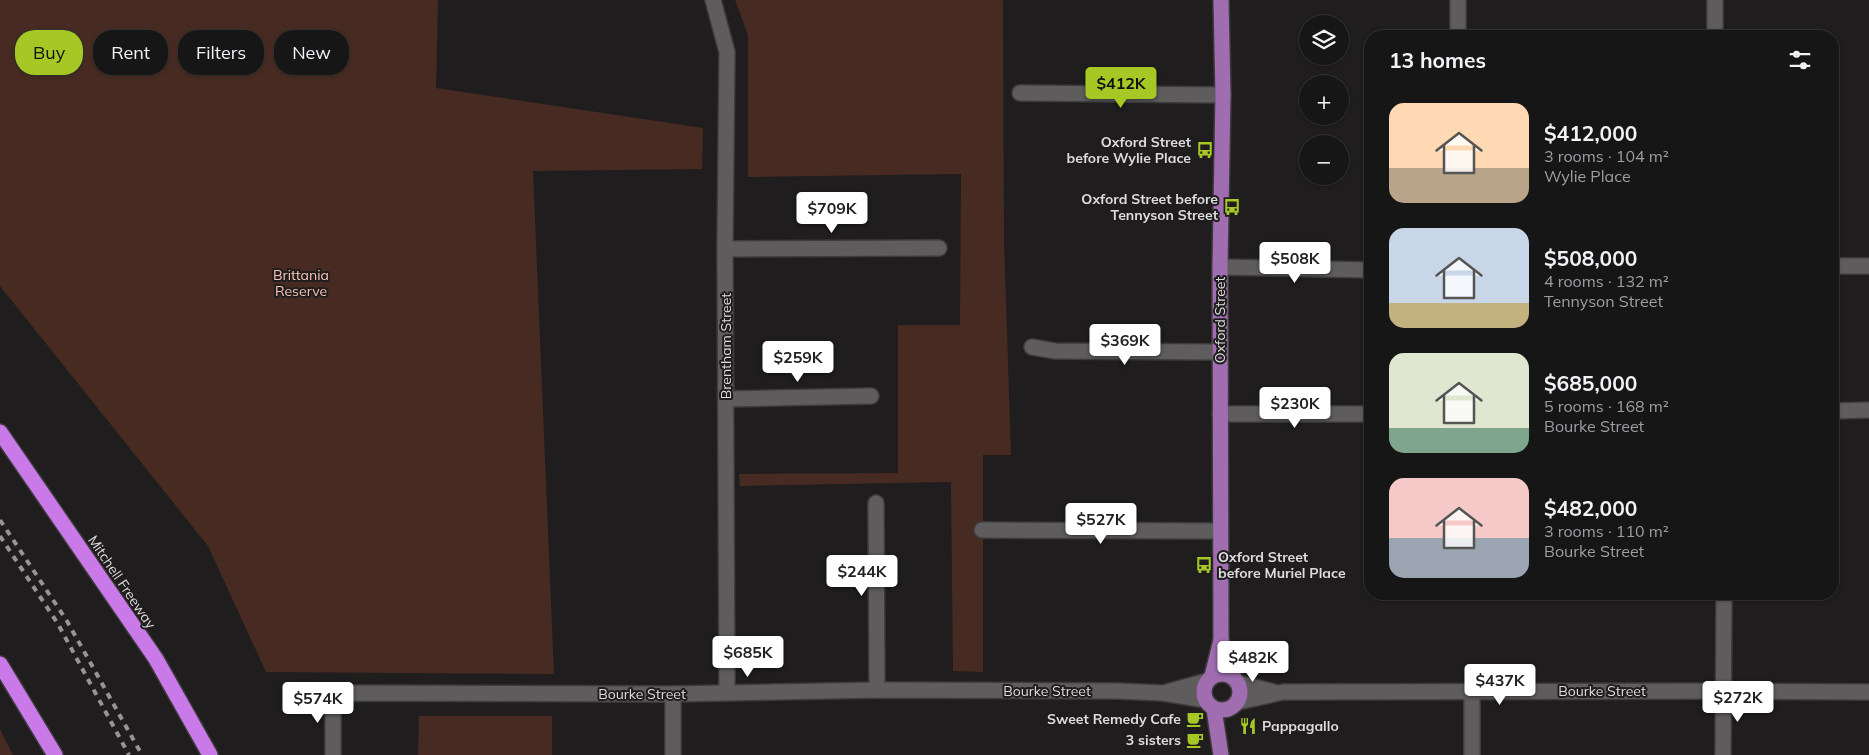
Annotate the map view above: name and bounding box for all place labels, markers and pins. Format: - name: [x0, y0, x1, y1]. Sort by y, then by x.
- pin: $412K: [1086, 66, 1156, 109]
- place label: Oxford Street before Wylie Place: [1067, 133, 1192, 167]
- bus stop icon: Oxford Street before Wylie Place: [1195, 140, 1215, 160]
- place label: Oxford Street before Tennyson Street: [1081, 190, 1219, 224]
- pin: $709K: [797, 192, 867, 234]
- bus stop icon: Oxford Street before Tennyson Street: [1222, 197, 1242, 217]
- pin: $508K: [1260, 242, 1330, 284]
- pin: $369K: [1090, 324, 1160, 366]
- pin: $259K: [763, 340, 833, 383]
- pin: $230K: [1260, 386, 1330, 429]
- pin: $527K: [1066, 502, 1136, 545]
- place label: Oxford Street before Muriel Place: [1218, 548, 1346, 582]
- pin: $244K: [827, 554, 897, 597]
- bus stop icon: Oxford Street before Muriel Place: [1194, 555, 1214, 575]
- pin: $685K: [713, 636, 783, 678]
- pin: $482K: [1218, 640, 1288, 683]
- pin: $437K: [1465, 664, 1535, 706]
- pin: $272K: [1703, 680, 1773, 723]
- pin: $574K: [283, 682, 353, 724]
- cafe icon: Sweet Remedy Cafe: [1185, 709, 1205, 729]
- place label: Sweet Remedy Cafe: [1047, 710, 1181, 728]
- restaurant icon: Pappagallo: [1238, 716, 1258, 736]
- place label: Pappagallo: [1262, 717, 1339, 735]
- cafe icon: 3 sisters: [1185, 730, 1205, 750]
- place label: 3 sisters: [1126, 731, 1181, 749]

